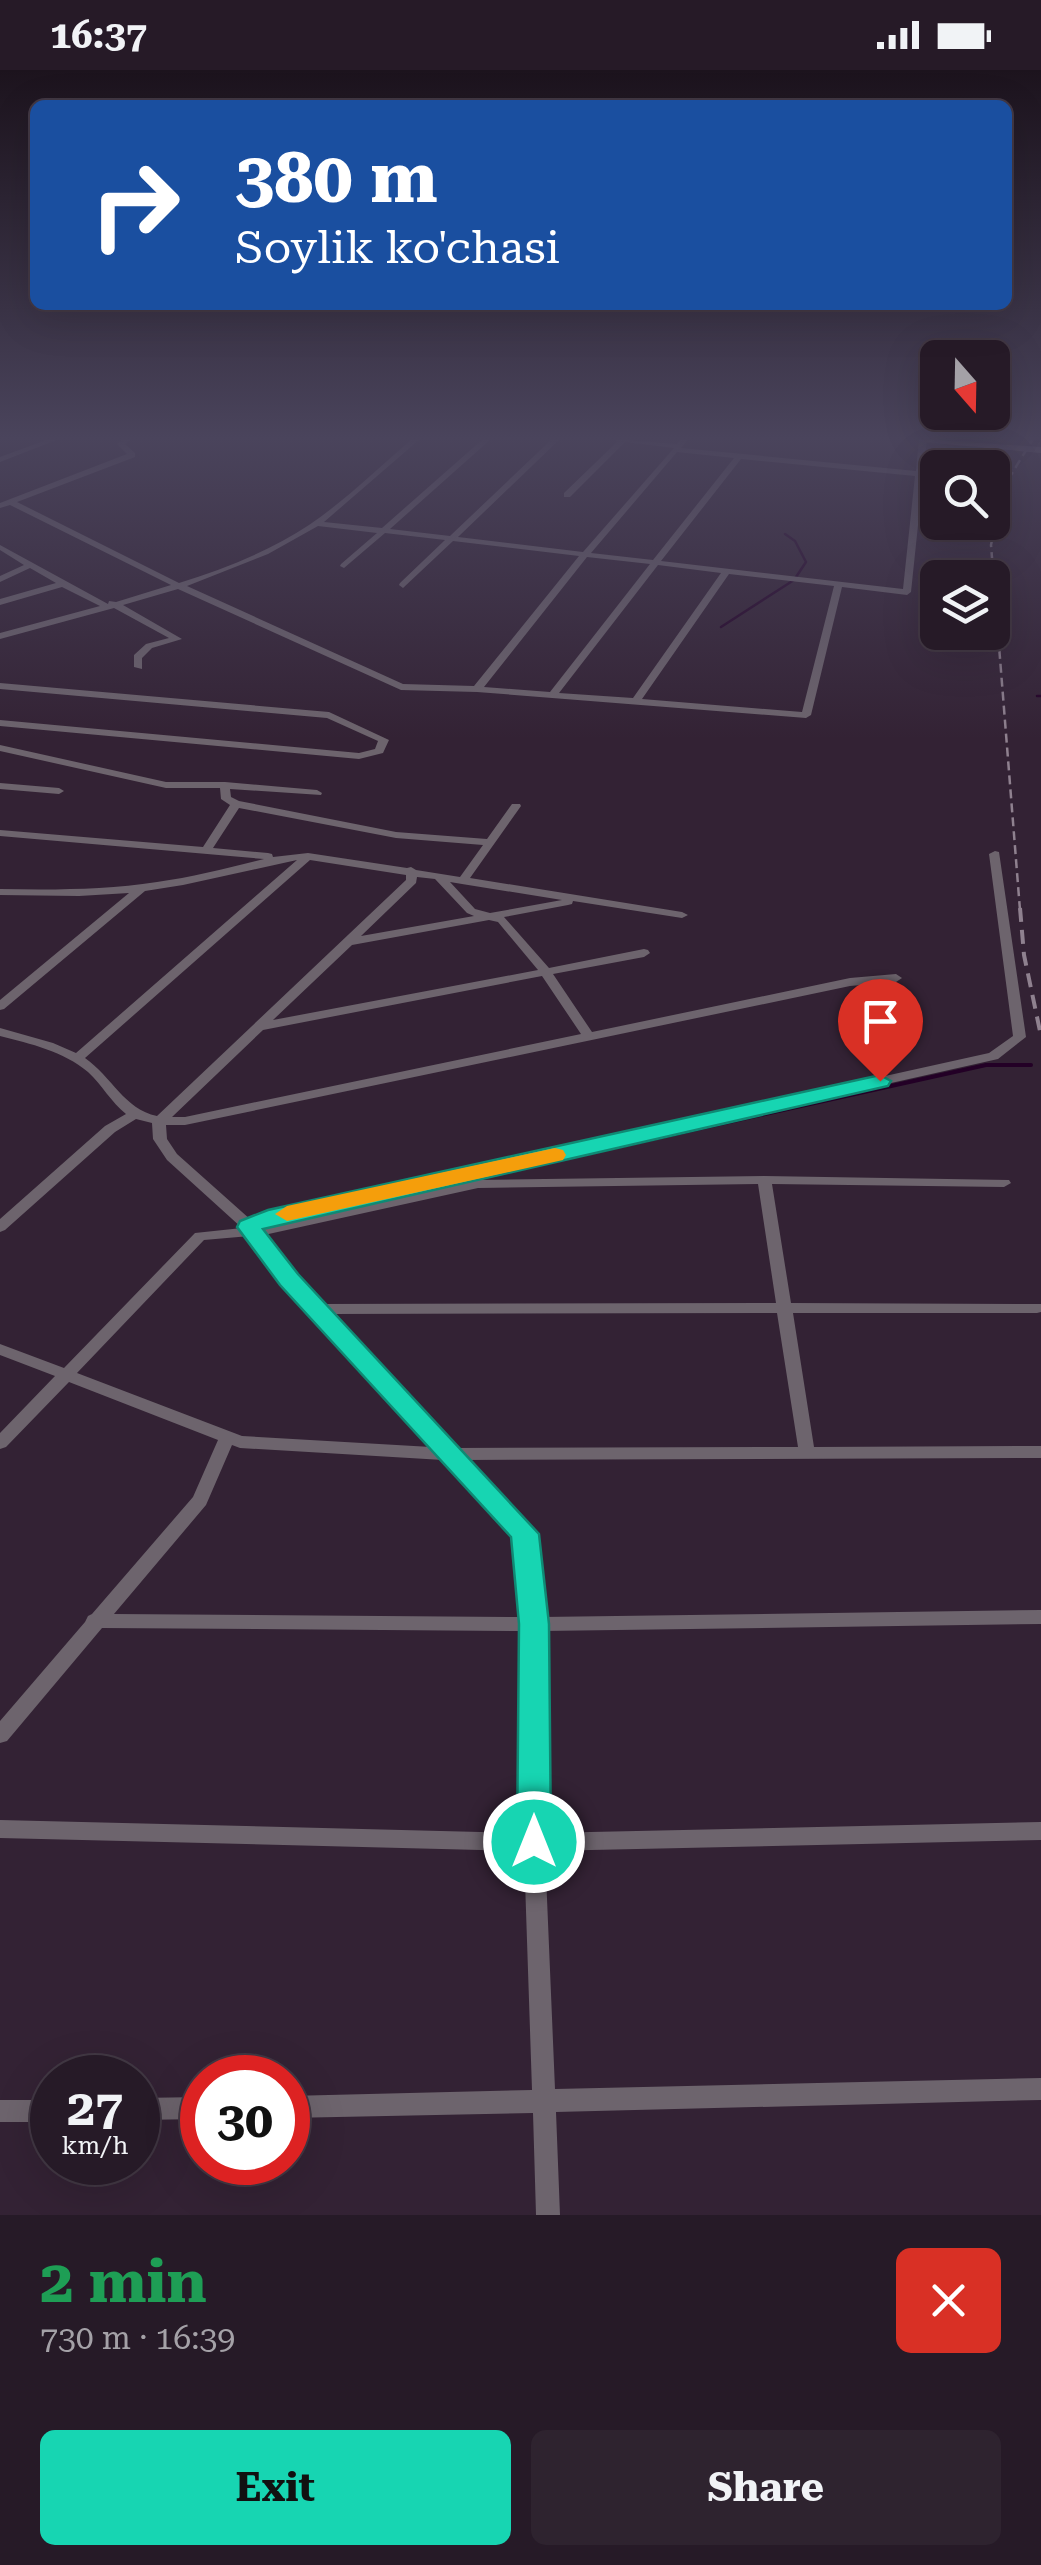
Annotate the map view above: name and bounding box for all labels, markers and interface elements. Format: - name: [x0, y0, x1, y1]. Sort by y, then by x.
- text: 16:37: [50, 13, 147, 57]
- text: 380 m: [235, 137, 438, 219]
- icon: right: [70, 140, 200, 270]
- text: Soylik ko'chasi: [235, 221, 560, 274]
- north arrow: [920, 340, 1010, 430]
- map controls: [920, 340, 1010, 650]
- button: search: [920, 450, 1010, 540]
- button: layers: [920, 560, 1010, 650]
- pin: [838, 979, 923, 1082]
- icon: arrive: [853, 994, 908, 1049]
- position arrow: [482, 1790, 586, 1894]
- speed limit sign: 30: [180, 2055, 310, 2185]
- text: 27: [67, 2079, 123, 2137]
- text: km/h: [62, 2131, 128, 2160]
- text: 2 min: [40, 2246, 207, 2317]
- button: close: [896, 2248, 1001, 2353]
- text: 730 m · 16:39: [40, 2319, 235, 2357]
- button: Exit: [40, 2430, 511, 2545]
- button: Share: [531, 2430, 1001, 2545]

